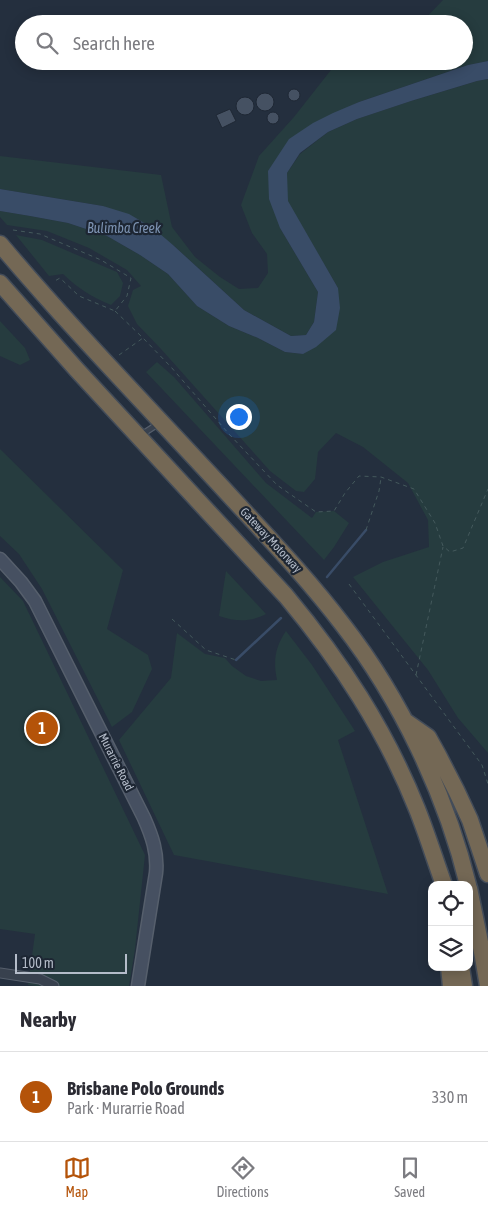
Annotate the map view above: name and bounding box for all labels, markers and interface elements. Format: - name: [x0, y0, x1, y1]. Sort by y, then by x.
- search box: [15, 15, 473, 70]
- icon: search: [33, 29, 61, 57]
- text: Search here: [73, 32, 155, 54]
- water label: Bulimba Creek: [87, 220, 162, 236]
- your location: [226, 404, 252, 430]
- street label: Gateway Motorway: [237, 505, 305, 575]
- pin: 1: [26, 709, 58, 747]
- street label: Murarrie Road: [96, 731, 136, 793]
- map controls: [428, 881, 473, 971]
- button: locate: [428, 881, 473, 926]
- button: layers: [428, 926, 473, 971]
- scale bar: [15, 951, 128, 974]
- text: 100 m: [22, 955, 54, 971]
- text: Nearby: [20, 1007, 76, 1031]
- text: Brisbane Polo Grounds: [67, 1077, 224, 1099]
- text: 1: [32, 1088, 40, 1106]
- text: 330 m: [432, 1088, 468, 1106]
- text: Park · Murarrie Road: [67, 1099, 185, 1117]
- tab: Map: [63, 1154, 91, 1200]
- tab: Directions: [216, 1154, 269, 1200]
- tab: Saved: [394, 1154, 425, 1200]

